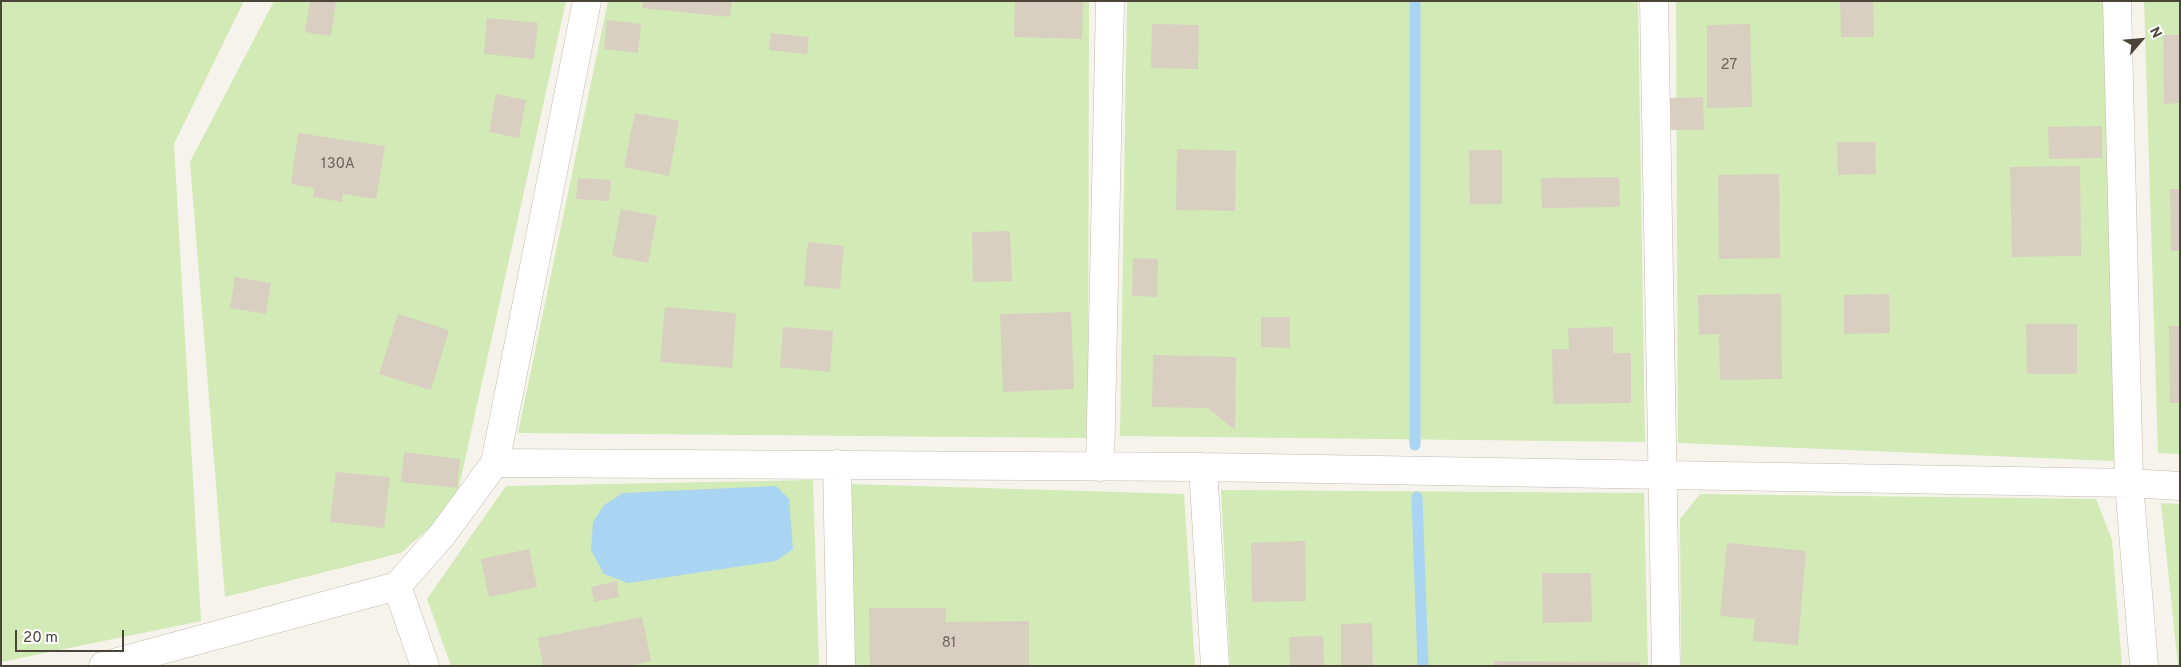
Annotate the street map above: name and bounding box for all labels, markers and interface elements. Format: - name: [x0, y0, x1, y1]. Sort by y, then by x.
- north arrow: [2116, 15, 2166, 65]
- text: N: [2145, 25, 2165, 41]
- house number: 27: [1721, 57, 1737, 75]
- house number: 130А: [321, 156, 355, 174]
- scale bar: [18, 620, 126, 652]
- text: 20 m: [23, 629, 58, 648]
- house number: 81: [942, 635, 956, 653]

